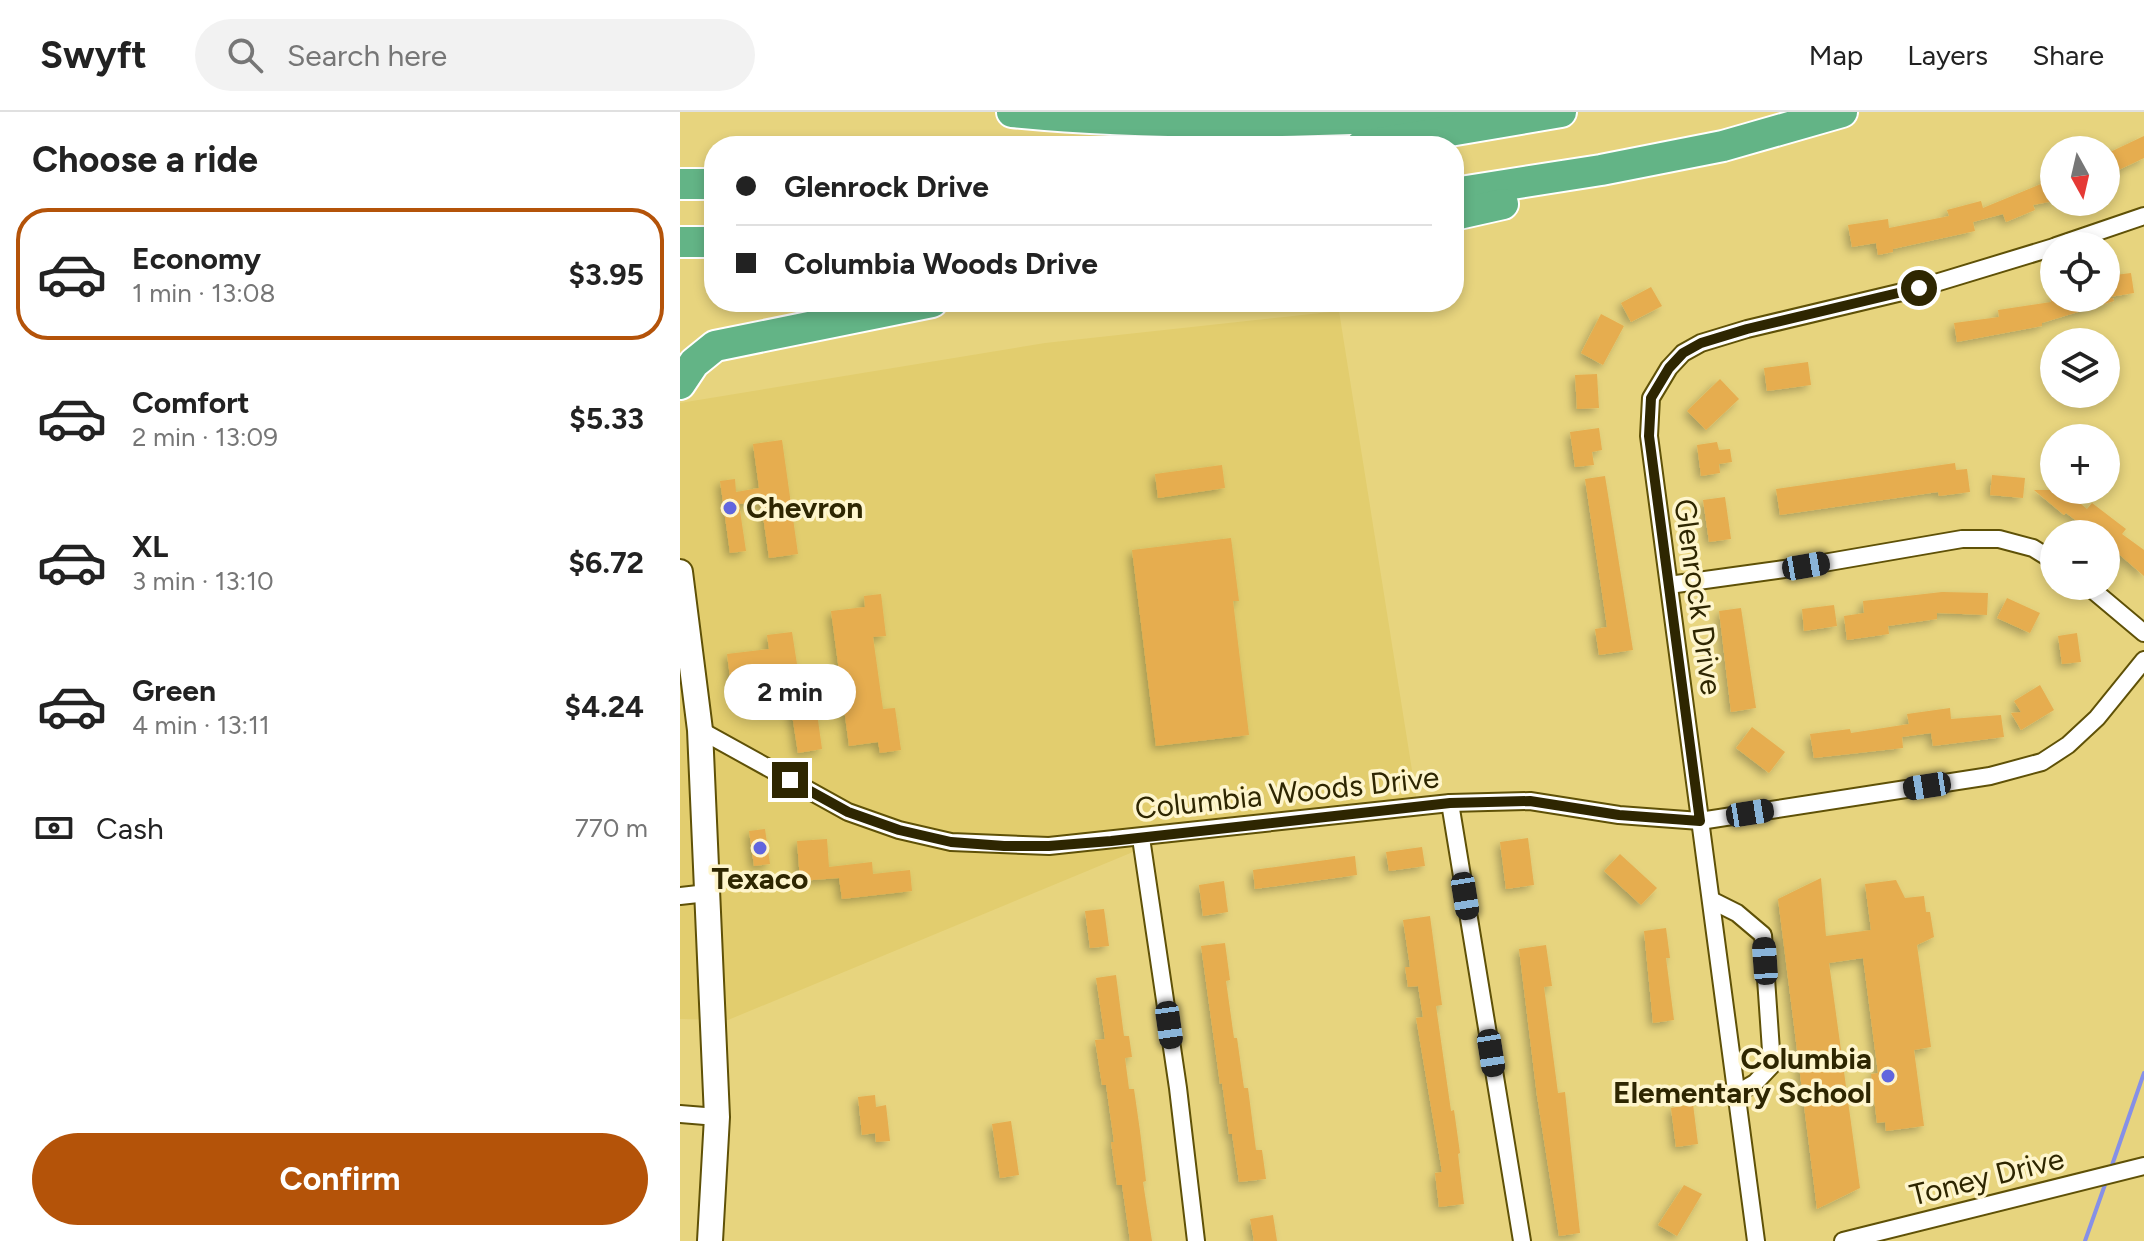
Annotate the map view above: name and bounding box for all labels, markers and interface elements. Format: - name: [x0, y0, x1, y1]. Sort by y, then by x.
- search box: [195, 19, 755, 91]
- text: Swyft: [40, 32, 147, 78]
- icon: search: [223, 33, 267, 77]
- text: Search here: [287, 37, 447, 74]
- text: Map: [1809, 38, 1863, 72]
- text: Layers: [1907, 38, 1988, 72]
- text: Share: [2032, 38, 2104, 72]
- north arrow: [2040, 136, 2120, 216]
- map controls: [2040, 136, 2120, 600]
- text: Choose a ride: [32, 138, 258, 181]
- text: Glenrock Drive: [784, 168, 989, 205]
- button: locate: [2040, 232, 2120, 312]
- icon: car: [36, 238, 108, 310]
- text: Economy: [132, 240, 261, 277]
- text: Columbia Woods Drive: [784, 245, 1098, 282]
- text: $3.95: [568, 256, 644, 293]
- route start: [1901, 270, 1937, 306]
- text: 1 min · 13:08: [132, 277, 275, 309]
- button: layers: [2040, 328, 2120, 408]
- icon: car: [36, 382, 108, 454]
- text: Comfort: [132, 384, 250, 421]
- text: $5.33: [569, 400, 644, 437]
- text: 2 min · 13:09: [132, 421, 278, 453]
- button: +: [2040, 424, 2120, 504]
- place label: Chevron: [746, 489, 863, 526]
- street label: Glenrock Drive: [1666, 497, 1731, 697]
- marker: Chevron: [721, 499, 739, 517]
- button: −: [2040, 520, 2120, 600]
- icon: car: [36, 526, 108, 598]
- text: XL: [132, 528, 168, 565]
- text: $6.72: [568, 544, 644, 581]
- car: [1780, 550, 1832, 582]
- text: 3 min · 13:10: [132, 565, 274, 597]
- callout: 2 min: [724, 664, 856, 720]
- icon: car: [36, 670, 108, 742]
- text: Green: [132, 672, 216, 709]
- text: 2 min: [757, 676, 823, 708]
- text: $4.24: [565, 688, 644, 725]
- text: 4 min · 13:11: [132, 709, 270, 741]
- street label: Columbia Woods Drive: [1133, 758, 1441, 827]
- route end: [772, 762, 808, 798]
- car: [1901, 770, 1953, 802]
- car: [1724, 797, 1776, 829]
- icon: cash: [32, 806, 76, 850]
- text: Cash: [96, 810, 164, 847]
- text: 770 m: [575, 812, 648, 844]
- marker: Texaco: [751, 839, 769, 857]
- place label: Texaco: [712, 860, 808, 897]
- car: [1449, 870, 1481, 922]
- car: [1751, 936, 1779, 986]
- car: [1154, 1000, 1184, 1050]
- car: [1475, 1027, 1507, 1079]
- place label: Columbia Elementary School: [1613, 1040, 1872, 1111]
- marker: Columbia Elementary School: [1879, 1067, 1897, 1085]
- button: Confirm: [32, 1133, 648, 1225]
- street label: Toney Drive: [1906, 1140, 2068, 1214]

